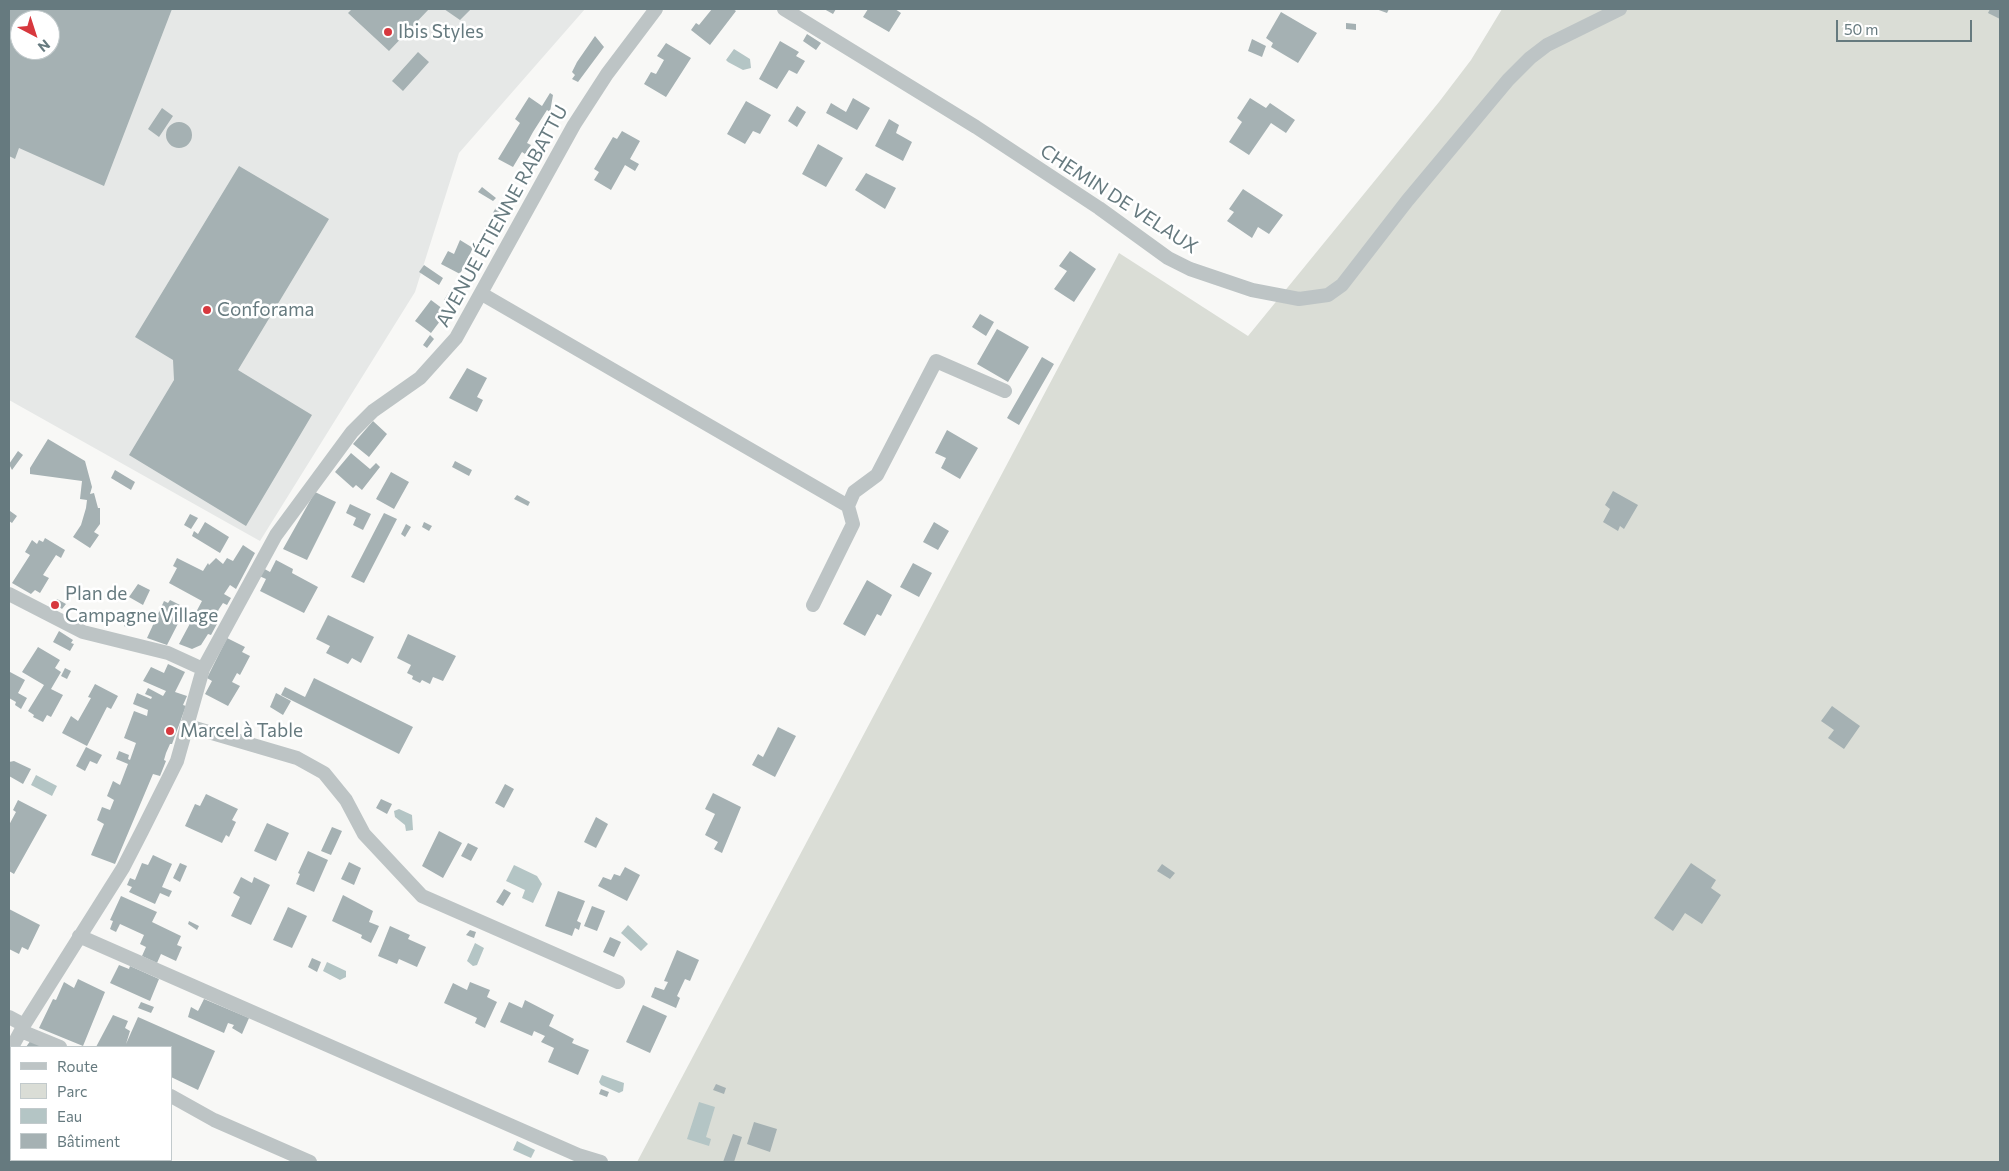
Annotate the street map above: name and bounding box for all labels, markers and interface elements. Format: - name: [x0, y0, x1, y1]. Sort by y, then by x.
- north arrow: [10, 10, 60, 60]
- scale bar: [1839, 10, 1975, 42]
- text: 50 m: [1844, 20, 1878, 38]
- place label: Ibis Styles: [398, 21, 484, 43]
- marker: Ibis Styles: [382, 26, 394, 38]
- text: N: [35, 36, 54, 56]
- street label: AVENUE ÉTIENNE RABATTU: [431, 101, 573, 331]
- street label: CHEMIN DE VELAUX: [1036, 139, 1202, 259]
- place label: Conforama: [217, 299, 314, 321]
- marker: Conforama: [201, 304, 213, 316]
- place label: Plan de Campagne Village: [65, 583, 218, 627]
- marker: Plan de Campagne Village: [49, 599, 61, 611]
- place label: Marcel à Table: [180, 720, 303, 742]
- marker: Marcel à Table: [164, 725, 176, 737]
- legend: [10, 1046, 172, 1161]
- text: Route: [57, 1057, 98, 1075]
- text: Parc: [57, 1082, 87, 1100]
- text: Eau: [57, 1107, 82, 1125]
- text: Bâtiment: [57, 1132, 120, 1150]

